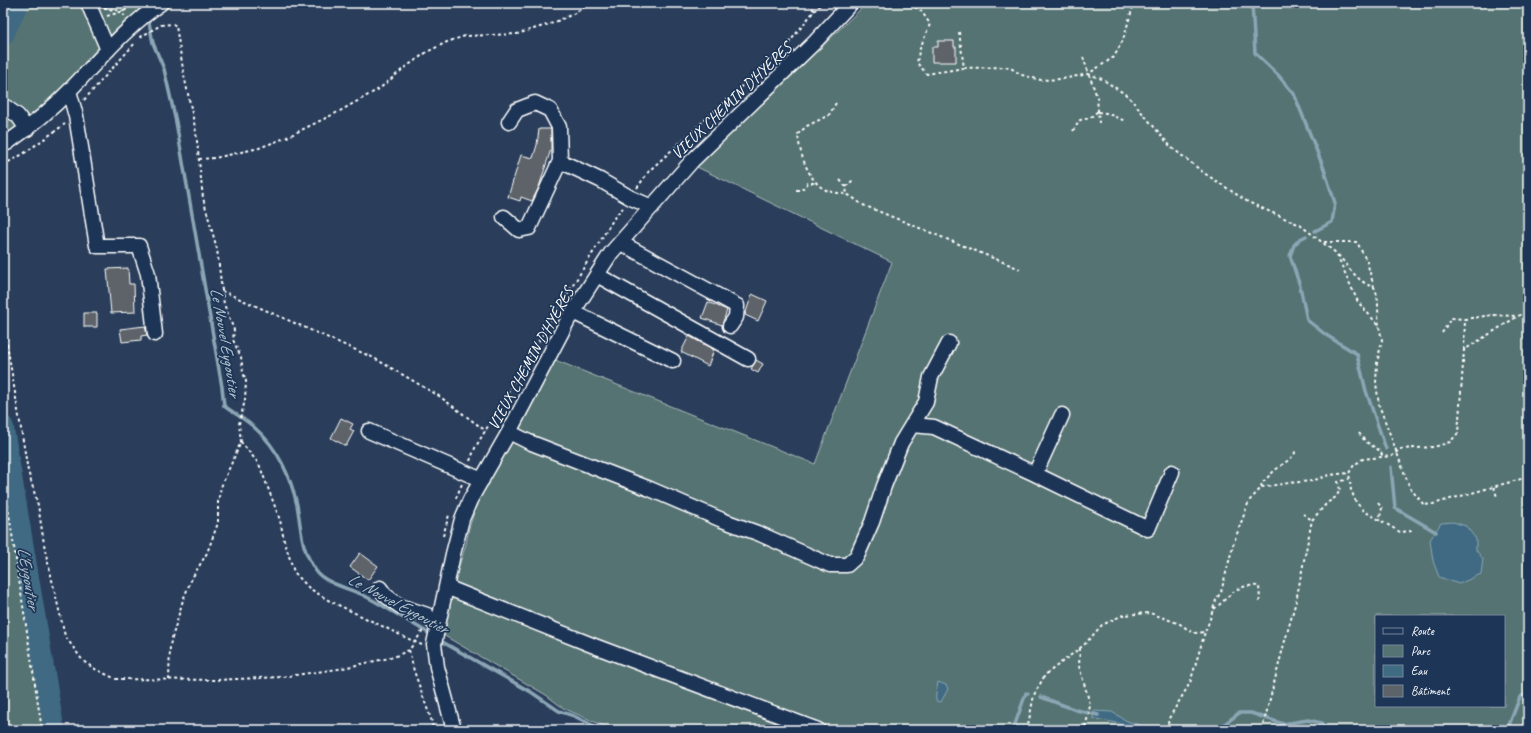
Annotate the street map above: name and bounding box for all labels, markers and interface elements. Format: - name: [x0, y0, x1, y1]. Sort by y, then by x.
- street label: VIEUX CHEMIN D'HYÈRES: [667, 36, 798, 163]
- street label: VIEUX CHEMIN D'HYÈRES: [483, 282, 579, 433]
- water label: Le Nouvel Eygoutier: [206, 286, 246, 401]
- water label: L'Eygoutier: [13, 545, 45, 614]
- water label: Le Nouvel Eygoutier: [344, 568, 454, 640]
- legend: [1375, 615, 1505, 707]
- text: Route: [1411, 623, 1435, 639]
- text: Parc: [1411, 643, 1431, 659]
- text: Eau: [1411, 663, 1429, 679]
- text: Bâtiment: [1411, 683, 1450, 699]

